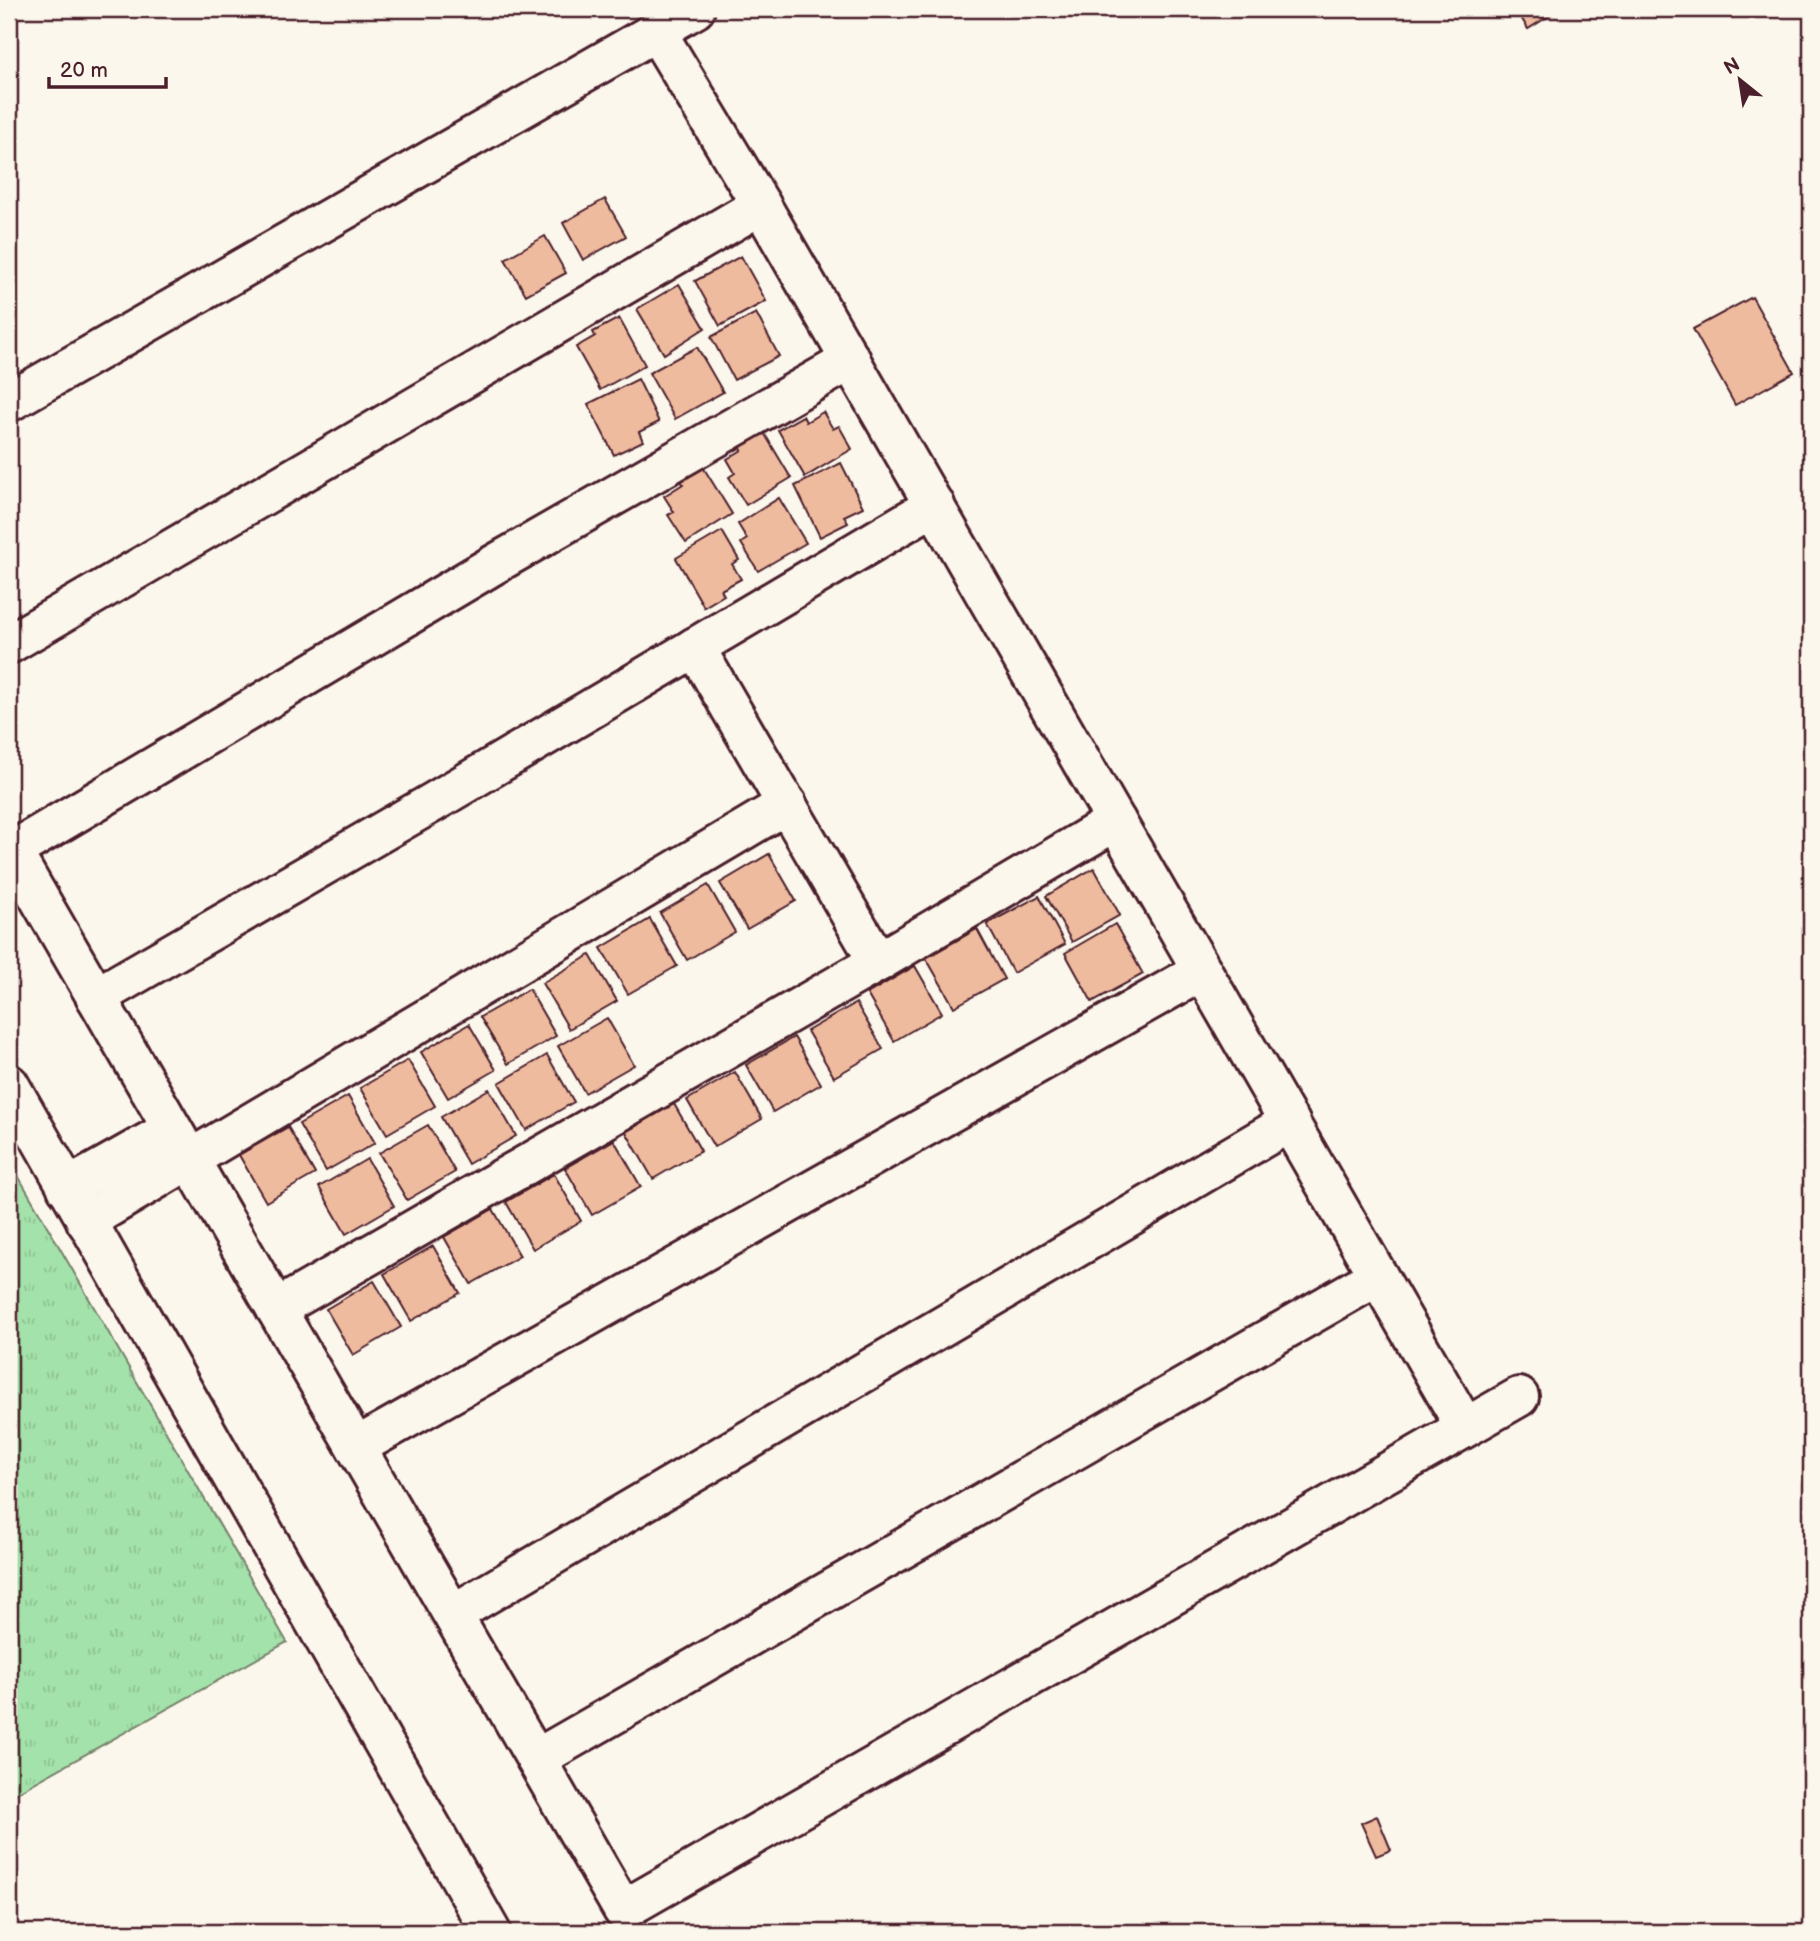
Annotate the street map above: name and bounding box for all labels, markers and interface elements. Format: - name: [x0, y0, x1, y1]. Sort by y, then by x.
- scale bar: [49, 46, 166, 90]
- north arrow: [1704, 46, 1774, 116]
- text: N: [1720, 53, 1744, 80]
- text: 20 m: [60, 58, 108, 83]

